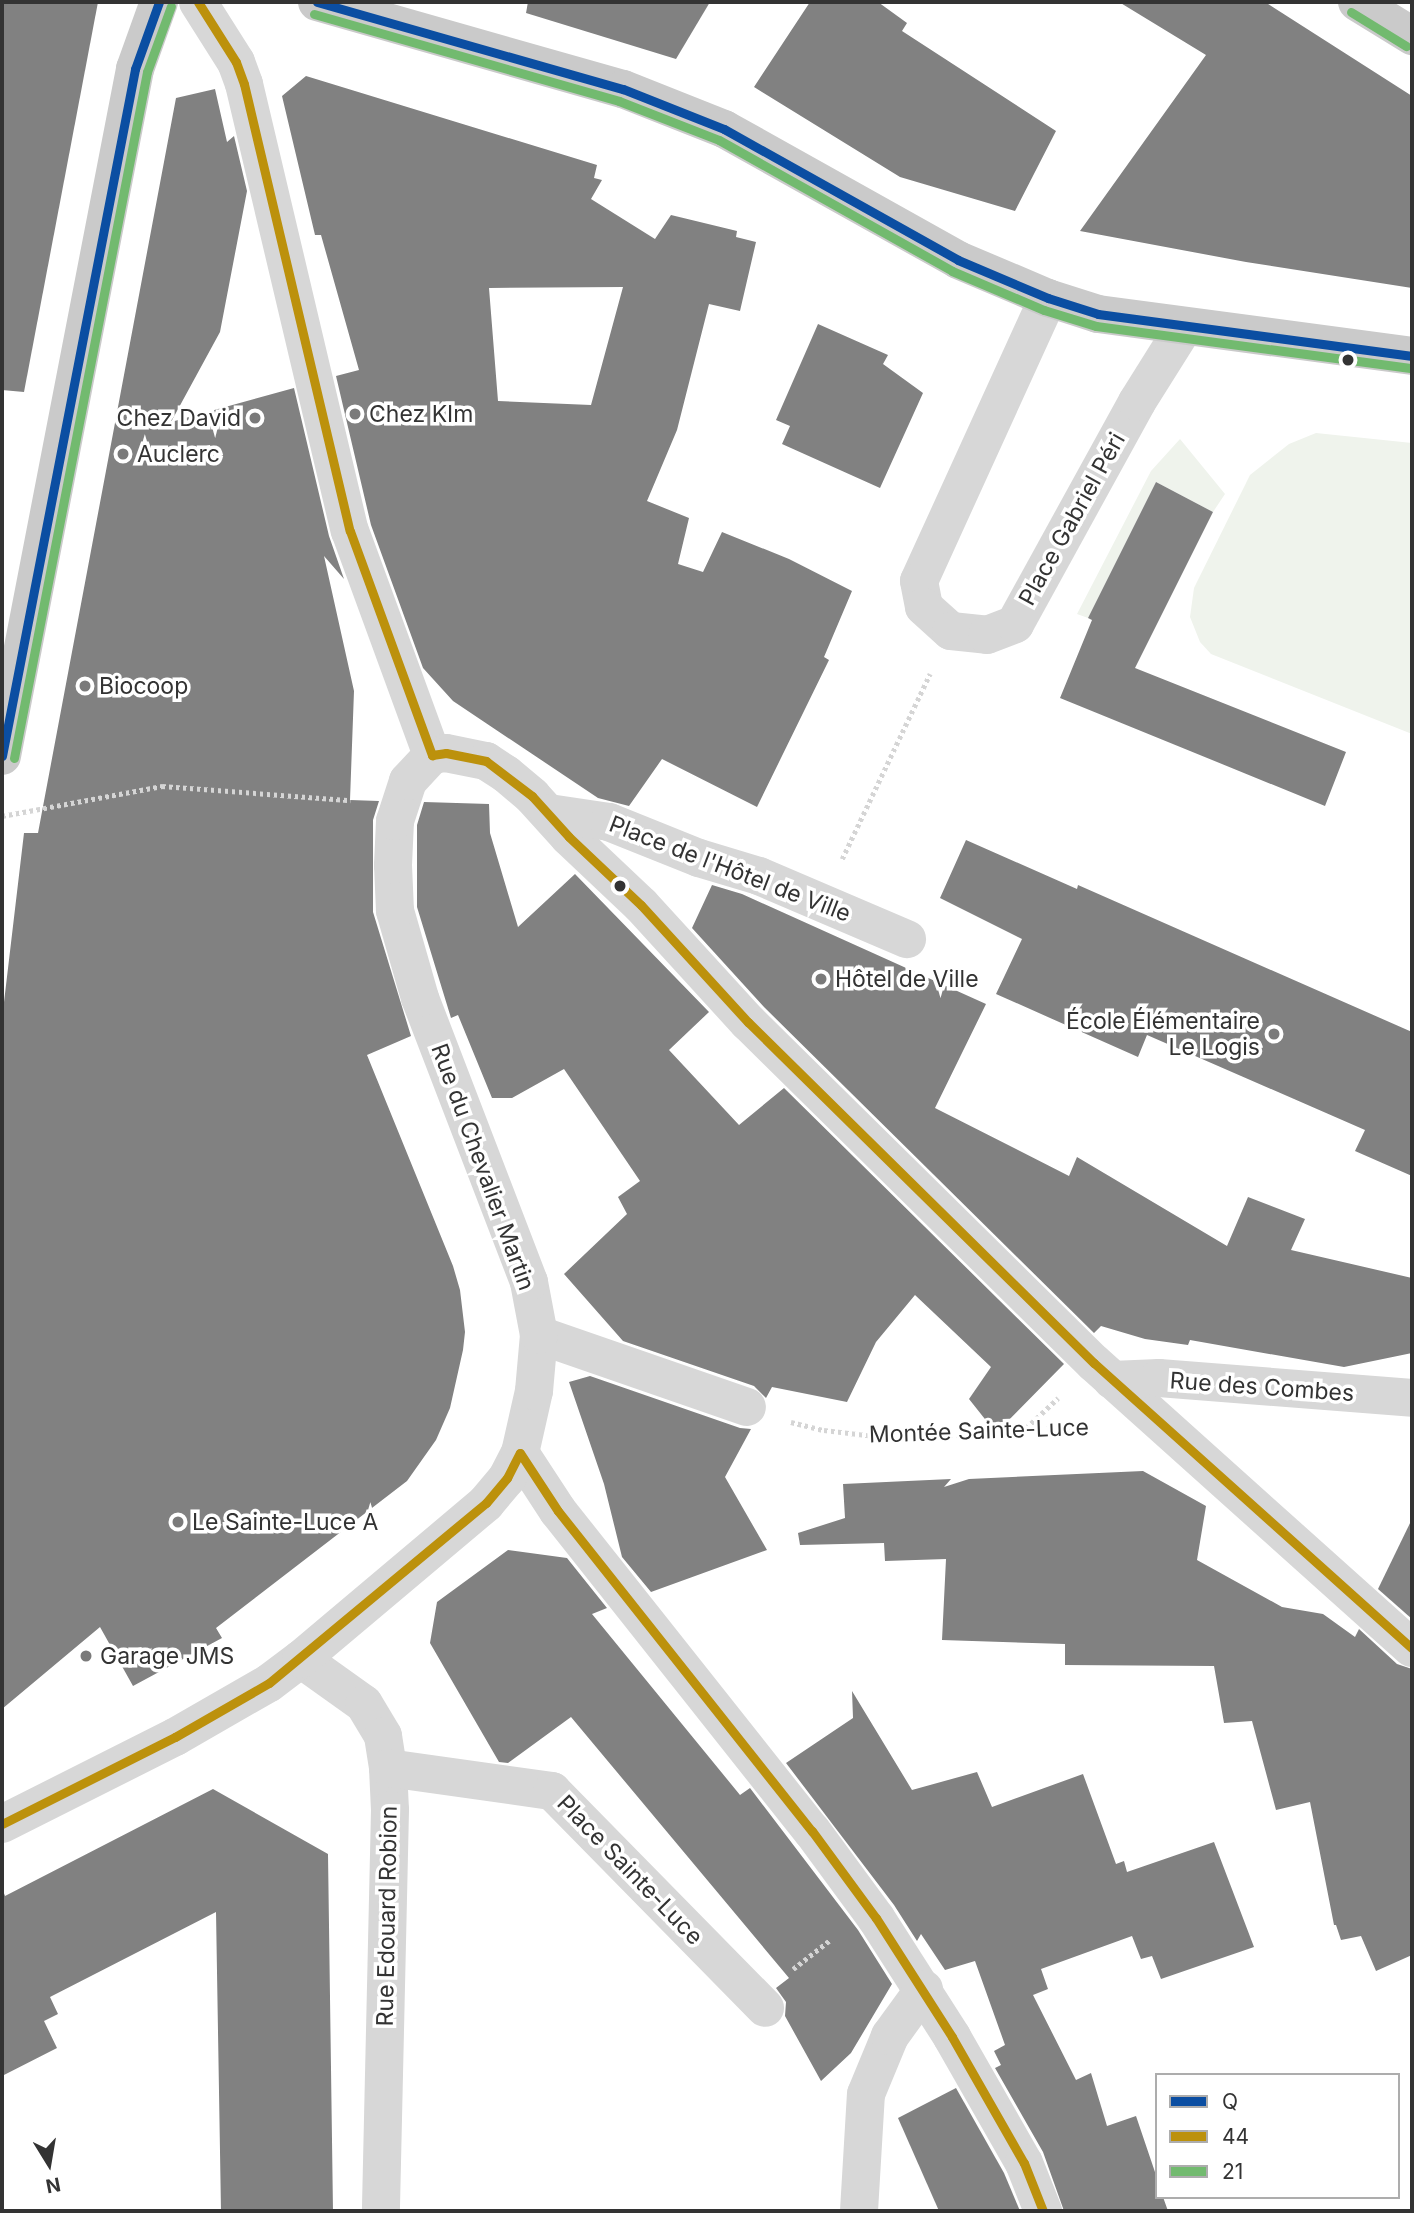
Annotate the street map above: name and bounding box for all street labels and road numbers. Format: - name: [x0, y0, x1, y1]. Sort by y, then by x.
- street label: Place Gabriel Péri: [1013, 428, 1131, 610]
- street label: Place de l'Hôtel de Ville: [605, 810, 855, 928]
- street label: Rue du Chevalier Martin: [425, 1040, 541, 1294]
- street label: Rue des Combes: [1169, 1367, 1355, 1407]
- street label: Montée Sainte-Luce: [869, 1413, 1089, 1449]
- street label: Place Sainte-Luce: [551, 1789, 709, 1951]
- street label: Rue Edouard Robion: [371, 1805, 403, 2027]

